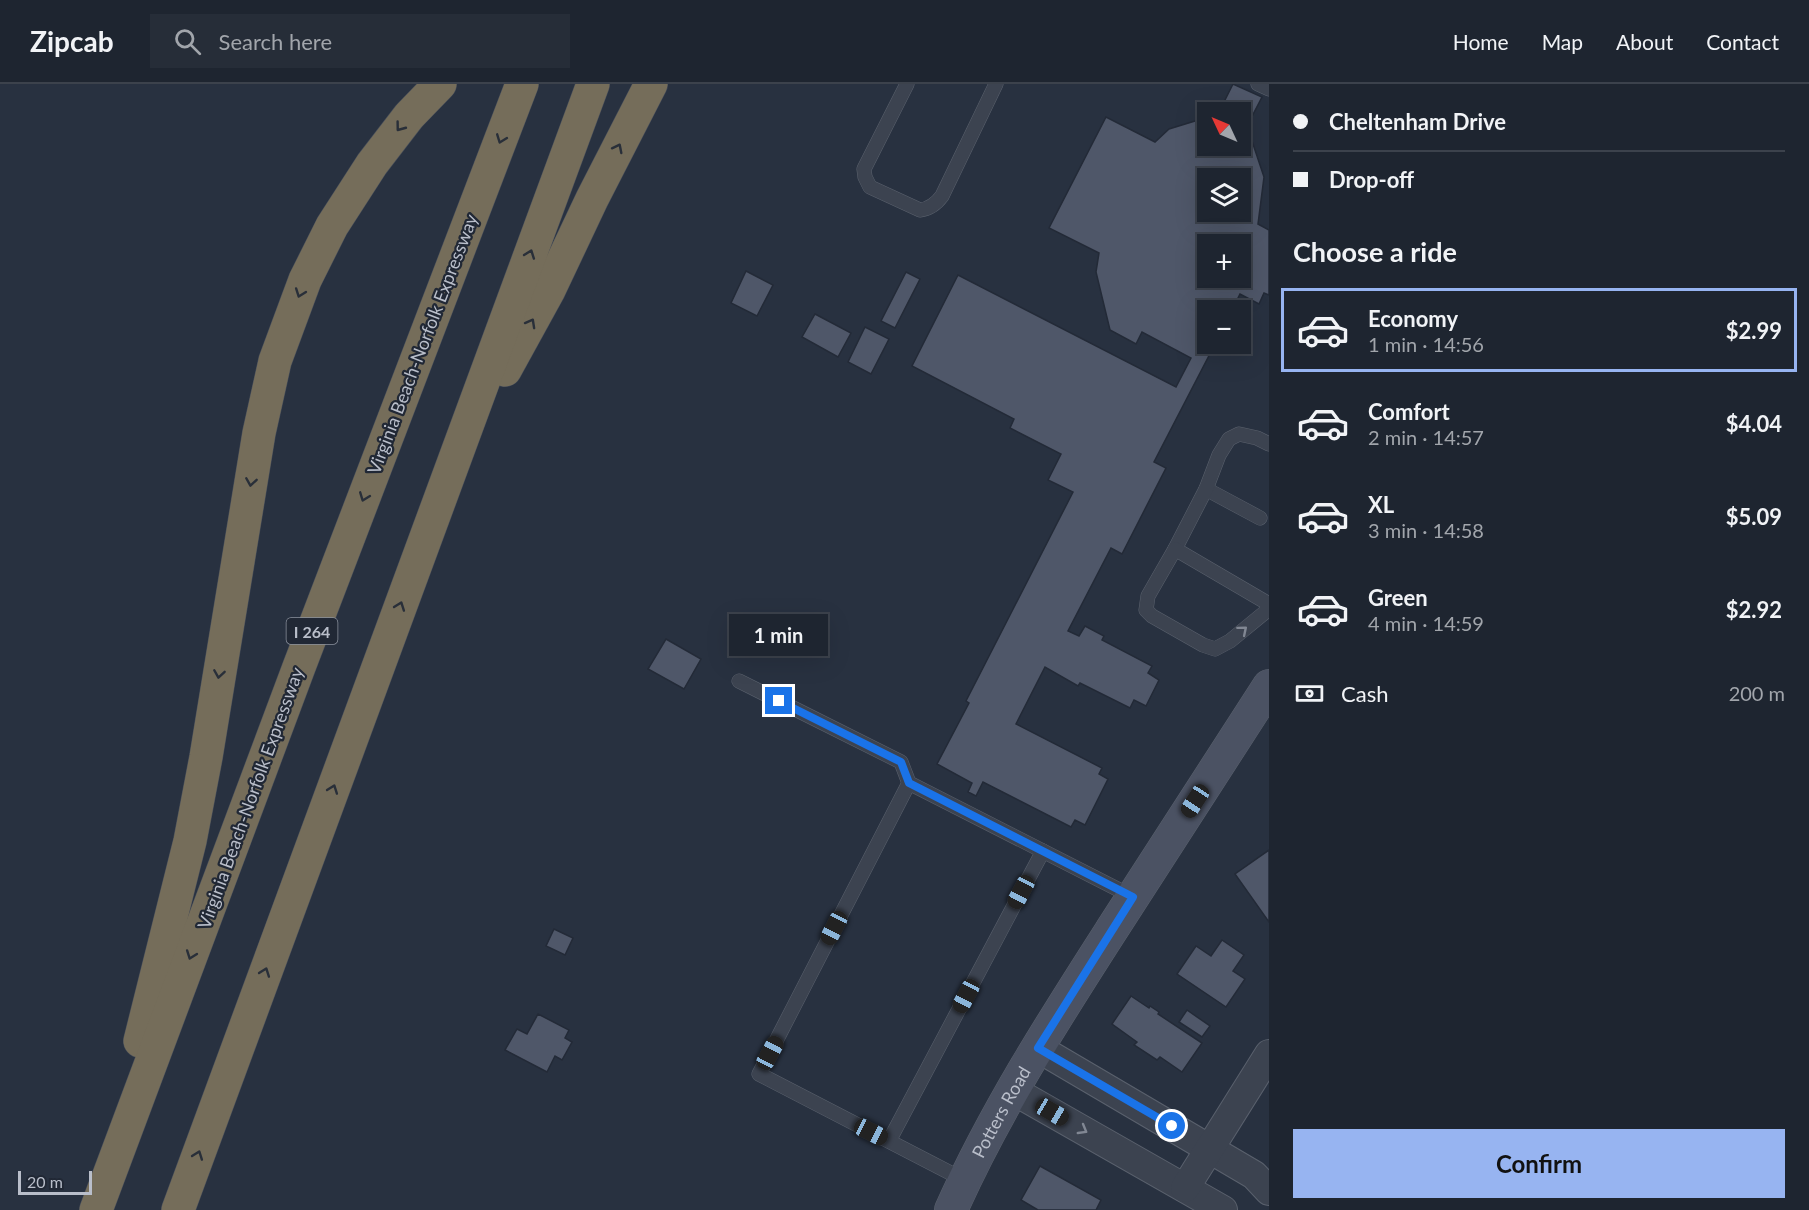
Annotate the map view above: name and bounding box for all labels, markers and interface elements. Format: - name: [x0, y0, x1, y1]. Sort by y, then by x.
- search box: [150, 14, 570, 68]
- text: Zipcab: [30, 24, 114, 58]
- icon: search: [171, 25, 204, 58]
- text: Search here: [219, 28, 332, 55]
- text: Home: [1453, 29, 1509, 54]
- text: Map: [1542, 29, 1583, 54]
- text: About: [1616, 29, 1673, 54]
- text: Contact: [1706, 29, 1779, 54]
- north arrow: [1197, 102, 1251, 156]
- map controls: [1197, 102, 1251, 354]
- text: Cheltenham Drive: [1329, 108, 1506, 135]
- one-way arrow: [397, 120, 408, 131]
- one-way arrow: [495, 133, 508, 143]
- one-way arrow: [611, 144, 622, 155]
- text: Drop-off: [1329, 166, 1414, 193]
- button: layers: [1197, 168, 1251, 222]
- street label: Virginia Beach-Norfolk Expressway: [362, 210, 482, 477]
- button: +: [1197, 234, 1251, 288]
- text: Choose a ride: [1293, 235, 1457, 268]
- one-way arrow: [523, 249, 536, 259]
- one-way arrow: [294, 287, 307, 298]
- button: −: [1197, 300, 1251, 354]
- icon: car: [1296, 303, 1350, 357]
- text: Economy: [1368, 305, 1458, 332]
- text: $2.99: [1726, 317, 1782, 344]
- one-way arrow: [524, 319, 535, 329]
- text: 1 min · 14:56: [1368, 332, 1484, 356]
- icon: car: [1296, 396, 1350, 450]
- text: Comfort: [1368, 398, 1450, 425]
- text: $4.04: [1726, 410, 1782, 437]
- text: 2 min · 14:57: [1368, 425, 1484, 449]
- one-way arrow: [245, 476, 258, 486]
- icon: car: [1296, 489, 1350, 543]
- text: XL: [1368, 491, 1394, 518]
- one-way arrow: [358, 492, 371, 502]
- text: $5.09: [1726, 503, 1782, 530]
- text: 3 min · 14:58: [1368, 518, 1484, 542]
- icon: car: [1296, 582, 1350, 636]
- text: Green: [1368, 584, 1428, 611]
- text: $2.92: [1726, 596, 1782, 623]
- one-way arrow: [393, 601, 406, 612]
- text: 4 min · 14:59: [1368, 611, 1484, 635]
- callout: 1 min: [730, 614, 828, 656]
- road number: I 264: [286, 618, 338, 644]
- text: 1 min: [754, 623, 803, 647]
- one-way arrow: [1236, 627, 1247, 638]
- street label: Virginia Beach-Norfolk Expressway: [192, 663, 308, 932]
- one-way arrow: [214, 669, 226, 679]
- icon: cash: [1293, 677, 1326, 710]
- text: Cash: [1341, 680, 1388, 707]
- text: 200 m: [1729, 681, 1785, 705]
- route end: [765, 687, 792, 714]
- car: [1178, 781, 1212, 821]
- one-way arrow: [325, 784, 338, 795]
- car: [1005, 872, 1037, 912]
- car: [818, 908, 850, 948]
- one-way arrow: [186, 949, 199, 960]
- one-way arrow: [258, 967, 271, 978]
- car: [950, 976, 982, 1016]
- car: [754, 1033, 786, 1073]
- street label: Potters Road: [967, 1062, 1035, 1161]
- car: [1032, 1095, 1072, 1129]
- route start: [1158, 1112, 1185, 1139]
- car: [851, 1116, 891, 1148]
- one-way arrow: [1076, 1123, 1087, 1134]
- button: Confirm: [1293, 1129, 1785, 1198]
- one-way arrow: [191, 1150, 203, 1161]
- scale bar: [18, 1168, 92, 1196]
- text: 20 m: [27, 1172, 63, 1191]

